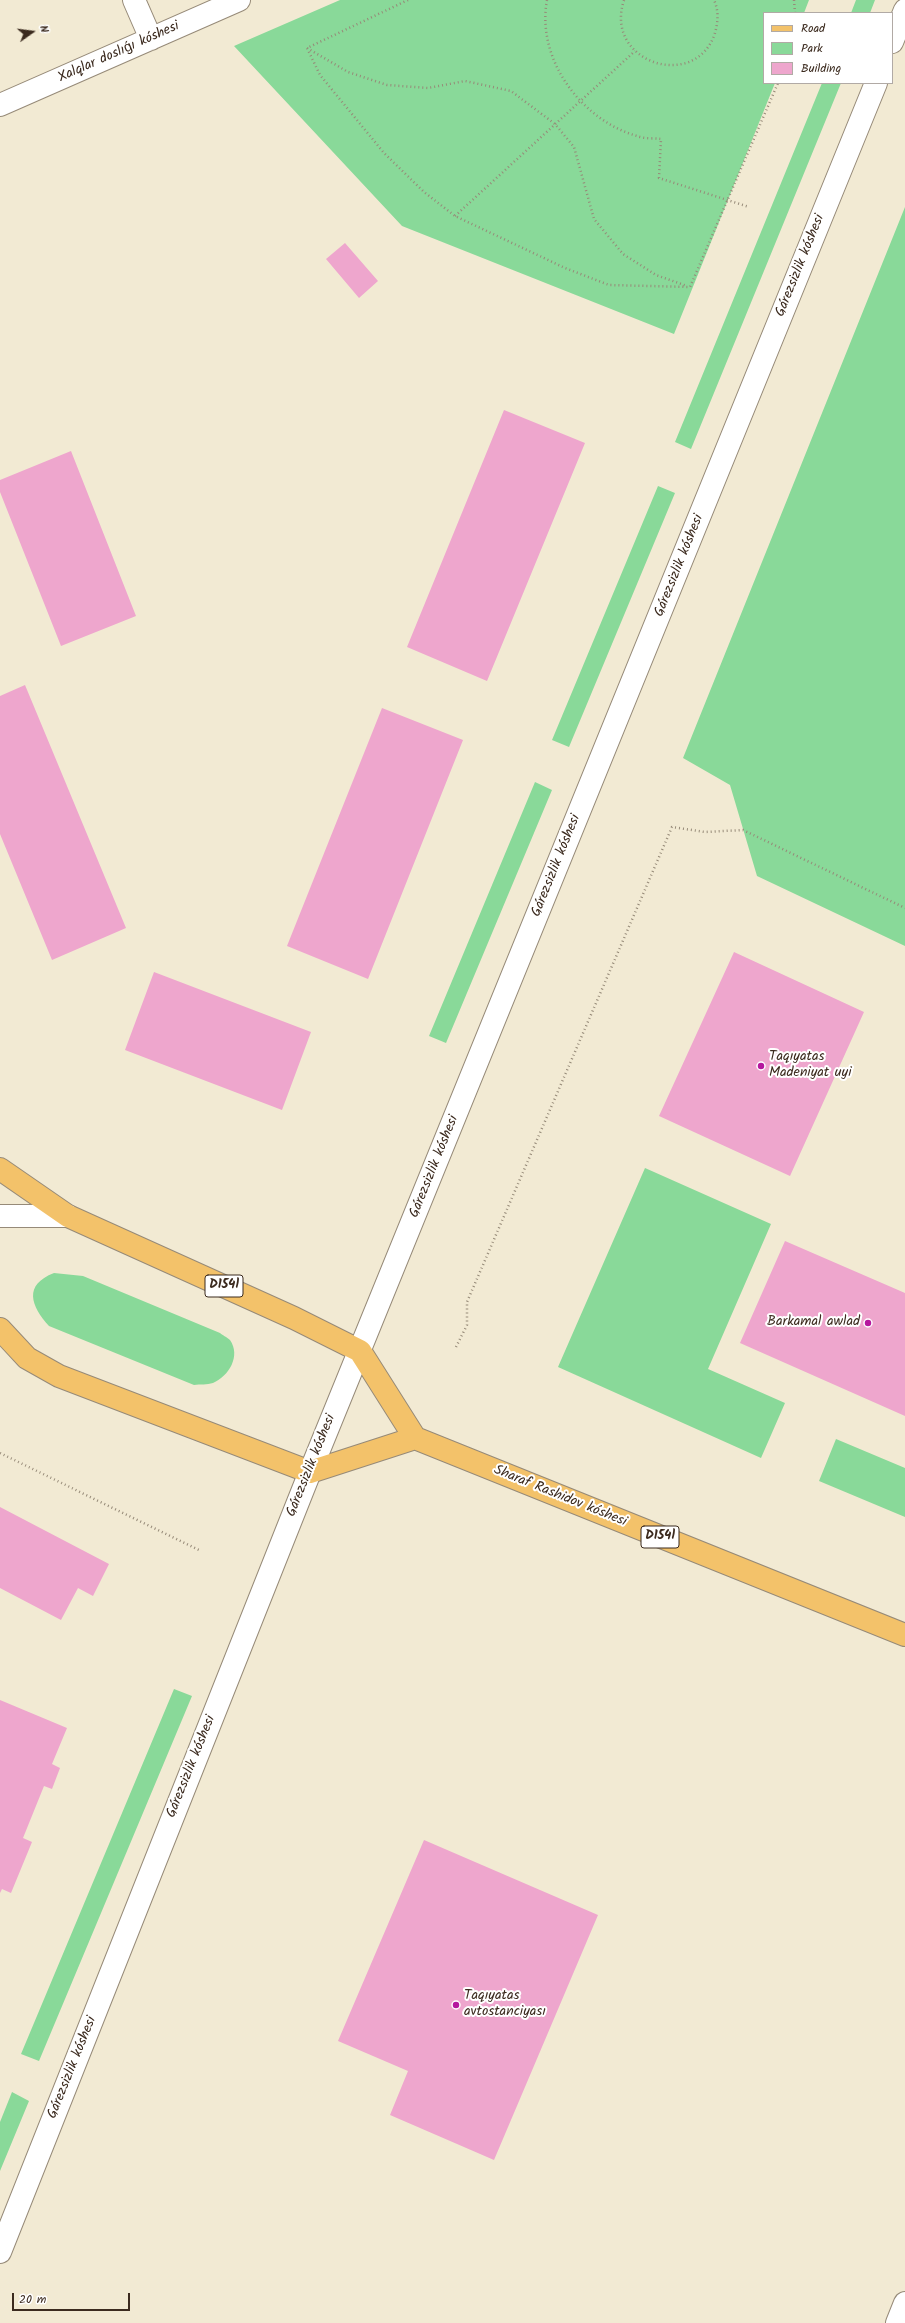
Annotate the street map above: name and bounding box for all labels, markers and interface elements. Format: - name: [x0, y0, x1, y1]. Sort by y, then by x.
- north arrow: [12, 12, 52, 52]
- legend: [763, 12, 893, 84]
- street label: Xalqlar doslıǵı kóshesi: [56, 19, 182, 87]
- text: Road: [801, 19, 825, 38]
- text: N: [34, 24, 53, 35]
- text: Park: [801, 39, 823, 58]
- text: Building: [801, 59, 841, 78]
- street label: Gárezsizlik kóshesi: [773, 213, 829, 319]
- street label: Gárezsizlik kóshesi: [652, 513, 708, 619]
- street label: Gárezsizlik kóshesi: [529, 813, 585, 919]
- place label: Taqıyatas Madeniyat uyi: [769, 1050, 851, 1082]
- marker: Taqıyatas Madeniyat uyi: [756, 1061, 766, 1071]
- street label: Gárezsizlik kóshesi: [407, 1114, 463, 1220]
- road number: D154l: [205, 1275, 243, 1297]
- place label: Barkamal awlad: [767, 1315, 860, 1331]
- marker: Barkamal awlad: [863, 1318, 873, 1328]
- street label: Gárezsizlik kóshesi: [284, 1413, 340, 1519]
- street label: Sharaf Rashidov kóshesi: [491, 1463, 629, 1531]
- road number: D154l: [641, 1526, 679, 1548]
- street label: Gárezsizlik kóshesi: [164, 1714, 220, 1820]
- place label: Taqıyatas avtostanciyası: [464, 1989, 546, 2022]
- marker: Taqıyatas avtostanciyası: [451, 2000, 461, 2010]
- street label: Gárezsizlik kóshesi: [45, 2015, 101, 2121]
- scale bar: [14, 2285, 132, 2311]
- text: 20 m: [19, 2290, 46, 2309]

